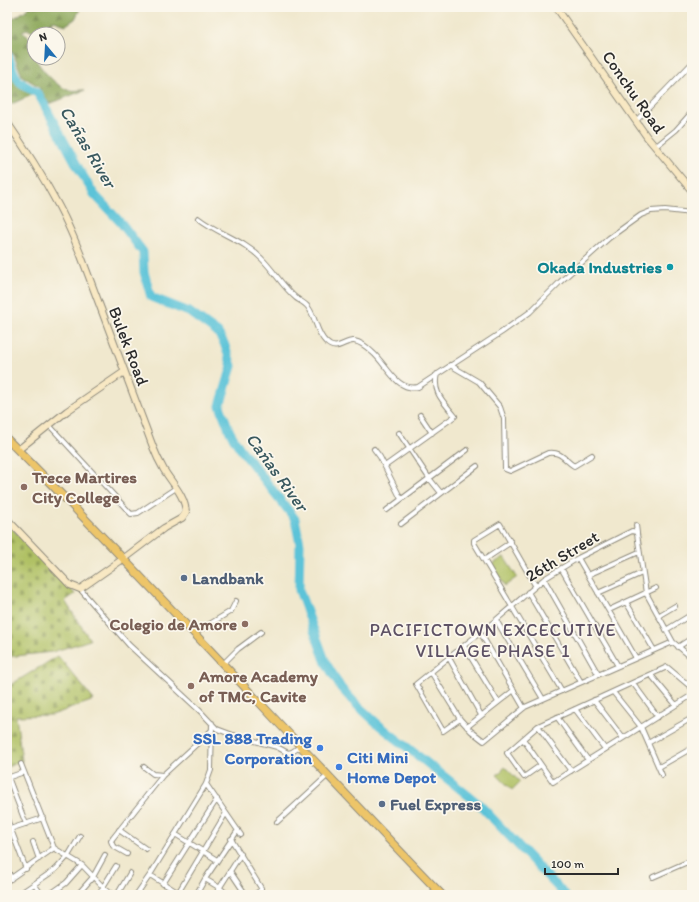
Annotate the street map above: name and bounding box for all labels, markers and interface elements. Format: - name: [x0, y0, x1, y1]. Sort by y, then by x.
- north arrow: [26, 26, 66, 66]
- text: N: [38, 30, 49, 44]
- street label: Conchu Road: [598, 47, 670, 138]
- water label: Cañas River: [55, 102, 122, 194]
- place label: Okada Industries: [537, 257, 662, 277]
- marker: Okada Industries: [665, 262, 675, 272]
- street label: Bulek Road: [105, 304, 153, 389]
- water label: Cañas River: [241, 428, 314, 517]
- place label: Trece Martires City College: [31, 467, 137, 508]
- marker: Trece Martires City College: [19, 482, 29, 492]
- street label: 26th Street: [522, 526, 603, 586]
- place label: Landbank: [192, 568, 264, 588]
- marker: Landbank: [179, 573, 189, 583]
- place label: Colegio de Amore: [110, 614, 237, 635]
- marker: Colegio de Amore: [240, 619, 250, 629]
- district label: PACIFICTOWN EXCECUTIVE VILLAGE PHASE 1: [370, 619, 616, 662]
- place label: Amore Academy of TMC, Cavite: [198, 666, 319, 706]
- marker: Amore Academy of TMC, Cavite: [186, 681, 196, 691]
- place label: SSL 888 Trading Corporation: [193, 728, 313, 769]
- marker: SSL 888 Trading Corporation: [315, 743, 325, 753]
- place label: Citi Mini Home Depot: [347, 747, 437, 788]
- marker: Citi Mini Home Depot: [334, 762, 344, 772]
- place label: Fuel Express: [390, 794, 482, 815]
- marker: Fuel Express: [377, 799, 387, 809]
- scale bar: [545, 850, 618, 876]
- text: 100 m: [551, 857, 584, 871]

